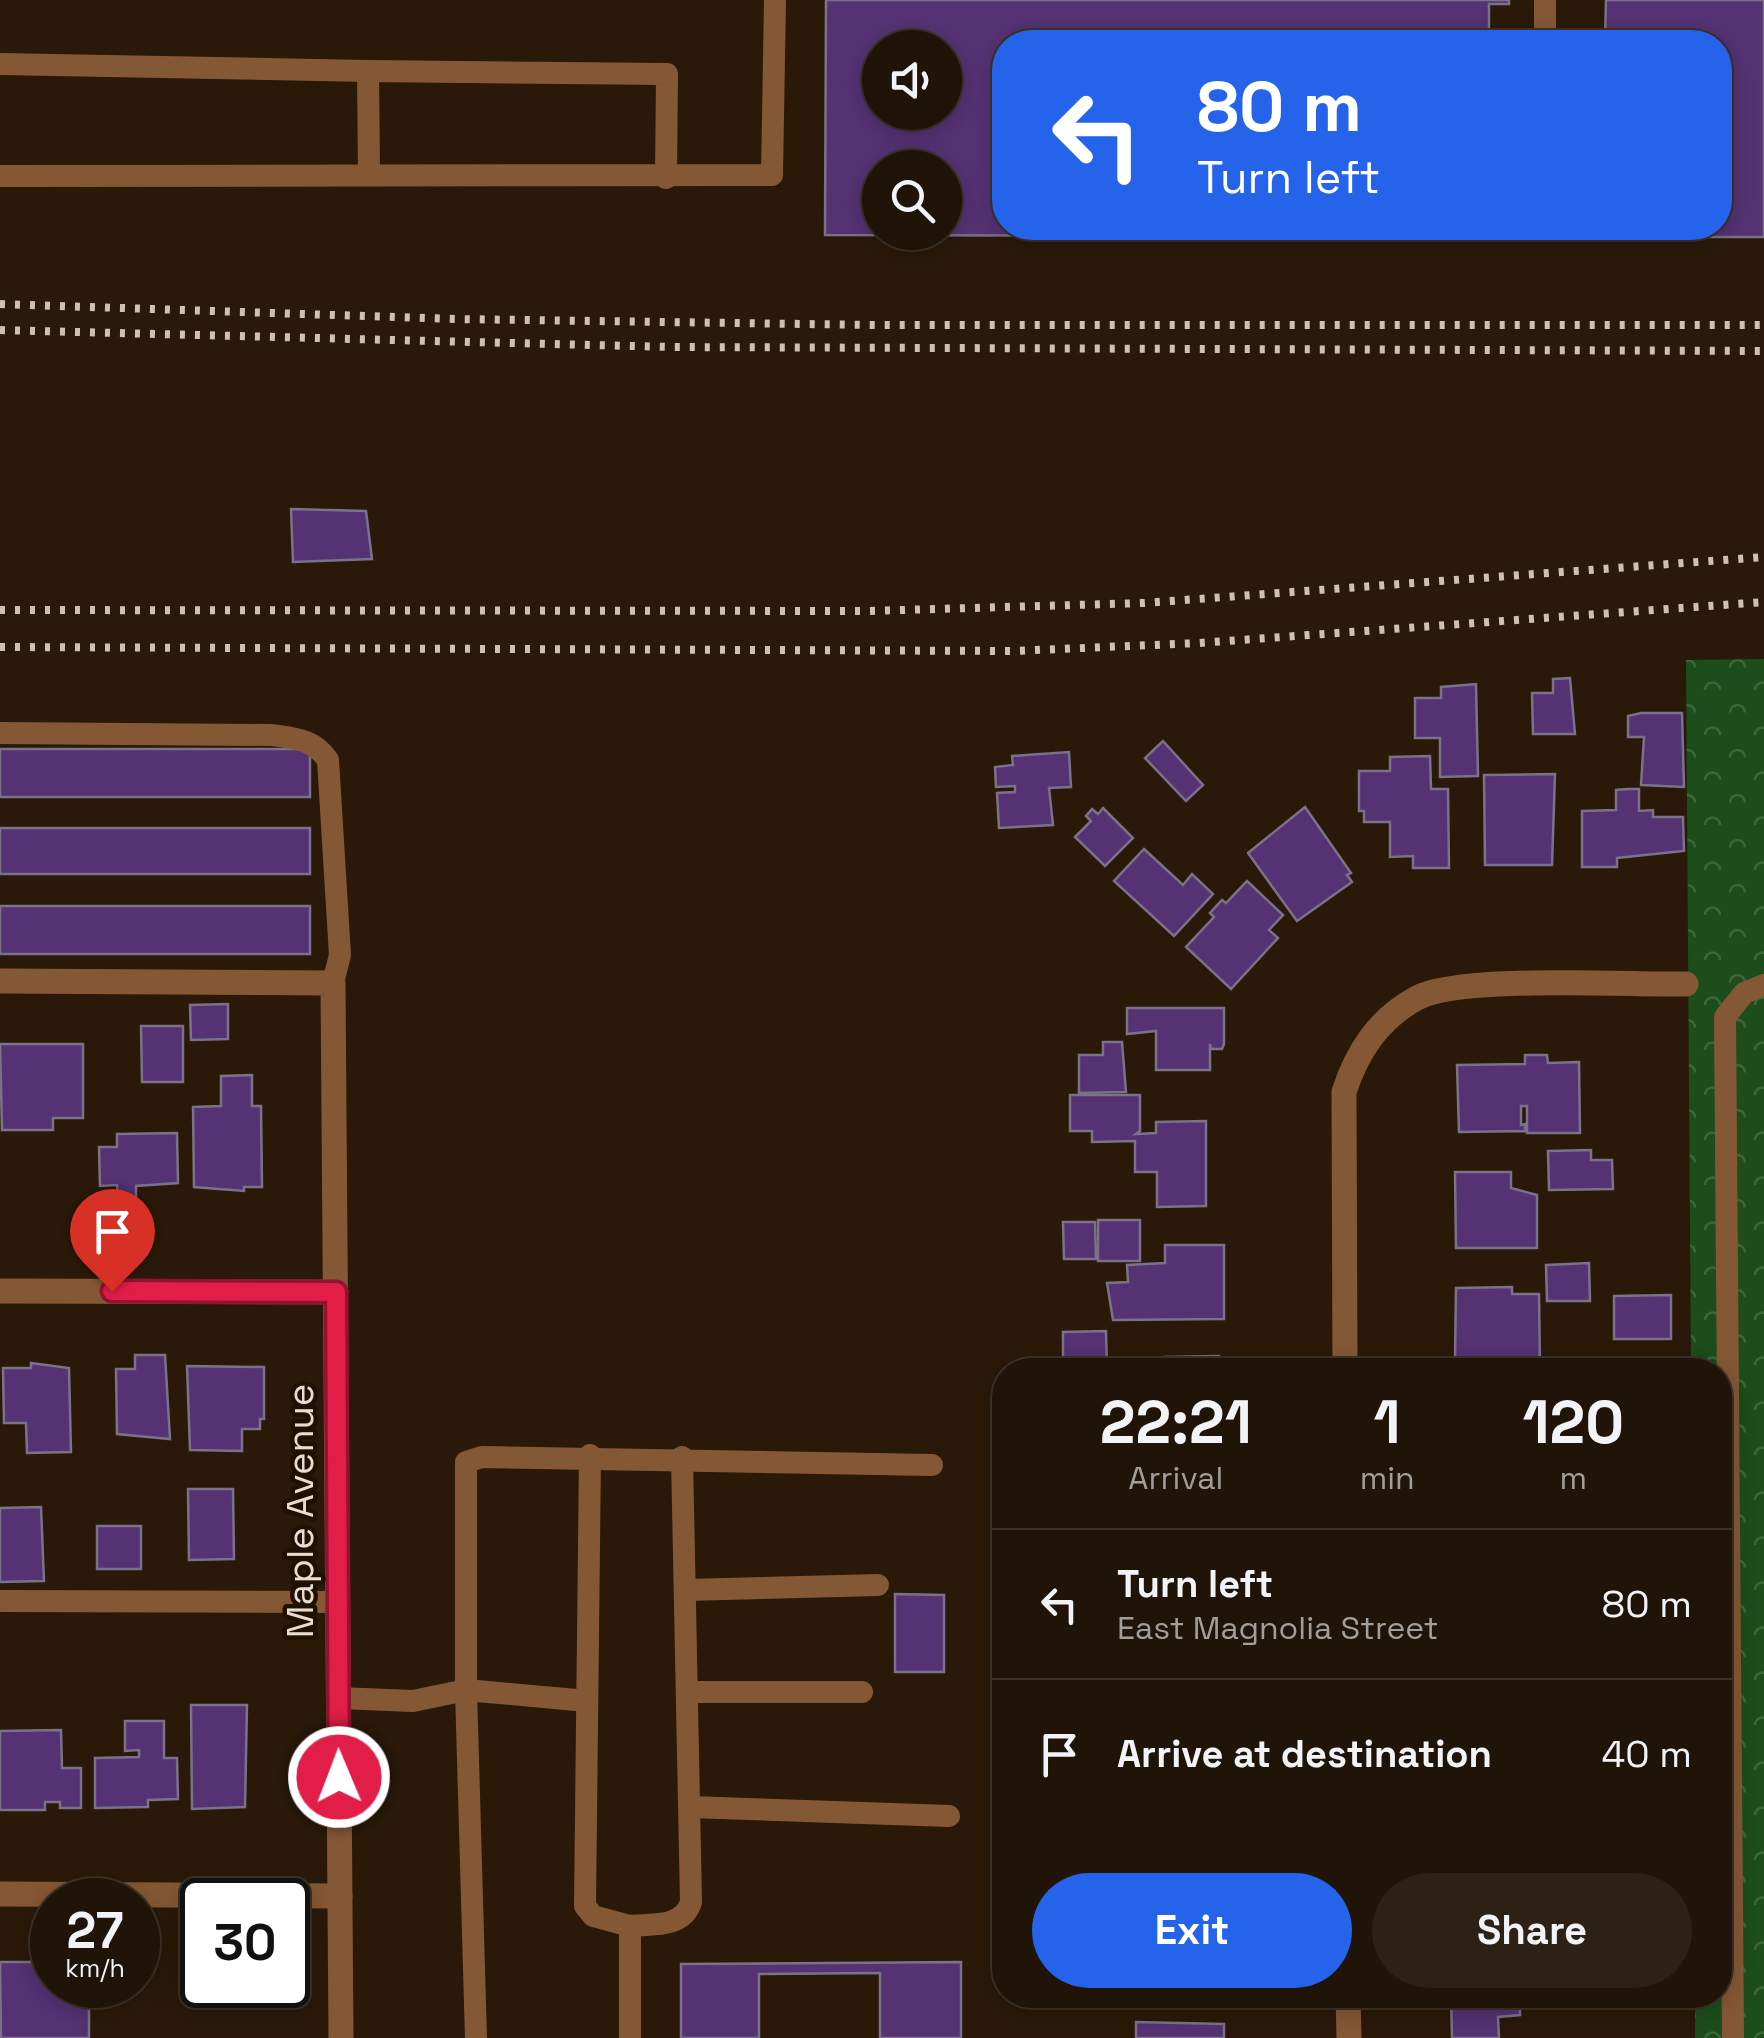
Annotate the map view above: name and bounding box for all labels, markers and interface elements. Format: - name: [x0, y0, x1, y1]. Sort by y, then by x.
- map controls: [862, 30, 962, 250]
- button: sound: [862, 30, 962, 130]
- text: 80 m: [1197, 62, 1362, 151]
- icon: left: [1032, 70, 1162, 200]
- text: Turn left: [1197, 149, 1380, 206]
- button: search: [862, 150, 962, 250]
- pin: [70, 1189, 155, 1292]
- icon: arrive: [85, 1204, 140, 1259]
- street label: Maple Avenue: [276, 1384, 324, 1638]
- text: 22:21: [1100, 1384, 1252, 1461]
- text: 1: [1374, 1384, 1401, 1461]
- text: 120: [1522, 1384, 1624, 1461]
- text: Arrival: [1128, 1458, 1223, 1498]
- text: min: [1360, 1458, 1415, 1498]
- text: m: [1560, 1458, 1587, 1498]
- text: Turn left: [1117, 1560, 1273, 1608]
- icon: left: [1032, 1577, 1087, 1632]
- text: 80 m: [1602, 1580, 1692, 1628]
- text: East Magnolia Street: [1117, 1608, 1438, 1648]
- position arrow: [287, 1725, 391, 1829]
- icon: arrive: [1032, 1727, 1087, 1782]
- text: Arrive at destination: [1117, 1730, 1492, 1778]
- text: 40 m: [1601, 1730, 1692, 1778]
- button: Exit: [1032, 1873, 1352, 1988]
- button: Share: [1372, 1873, 1692, 1988]
- speed limit sign: 30: [180, 1878, 310, 2008]
- text: 27: [67, 1899, 123, 1963]
- text: km/h: [65, 1952, 125, 1984]

